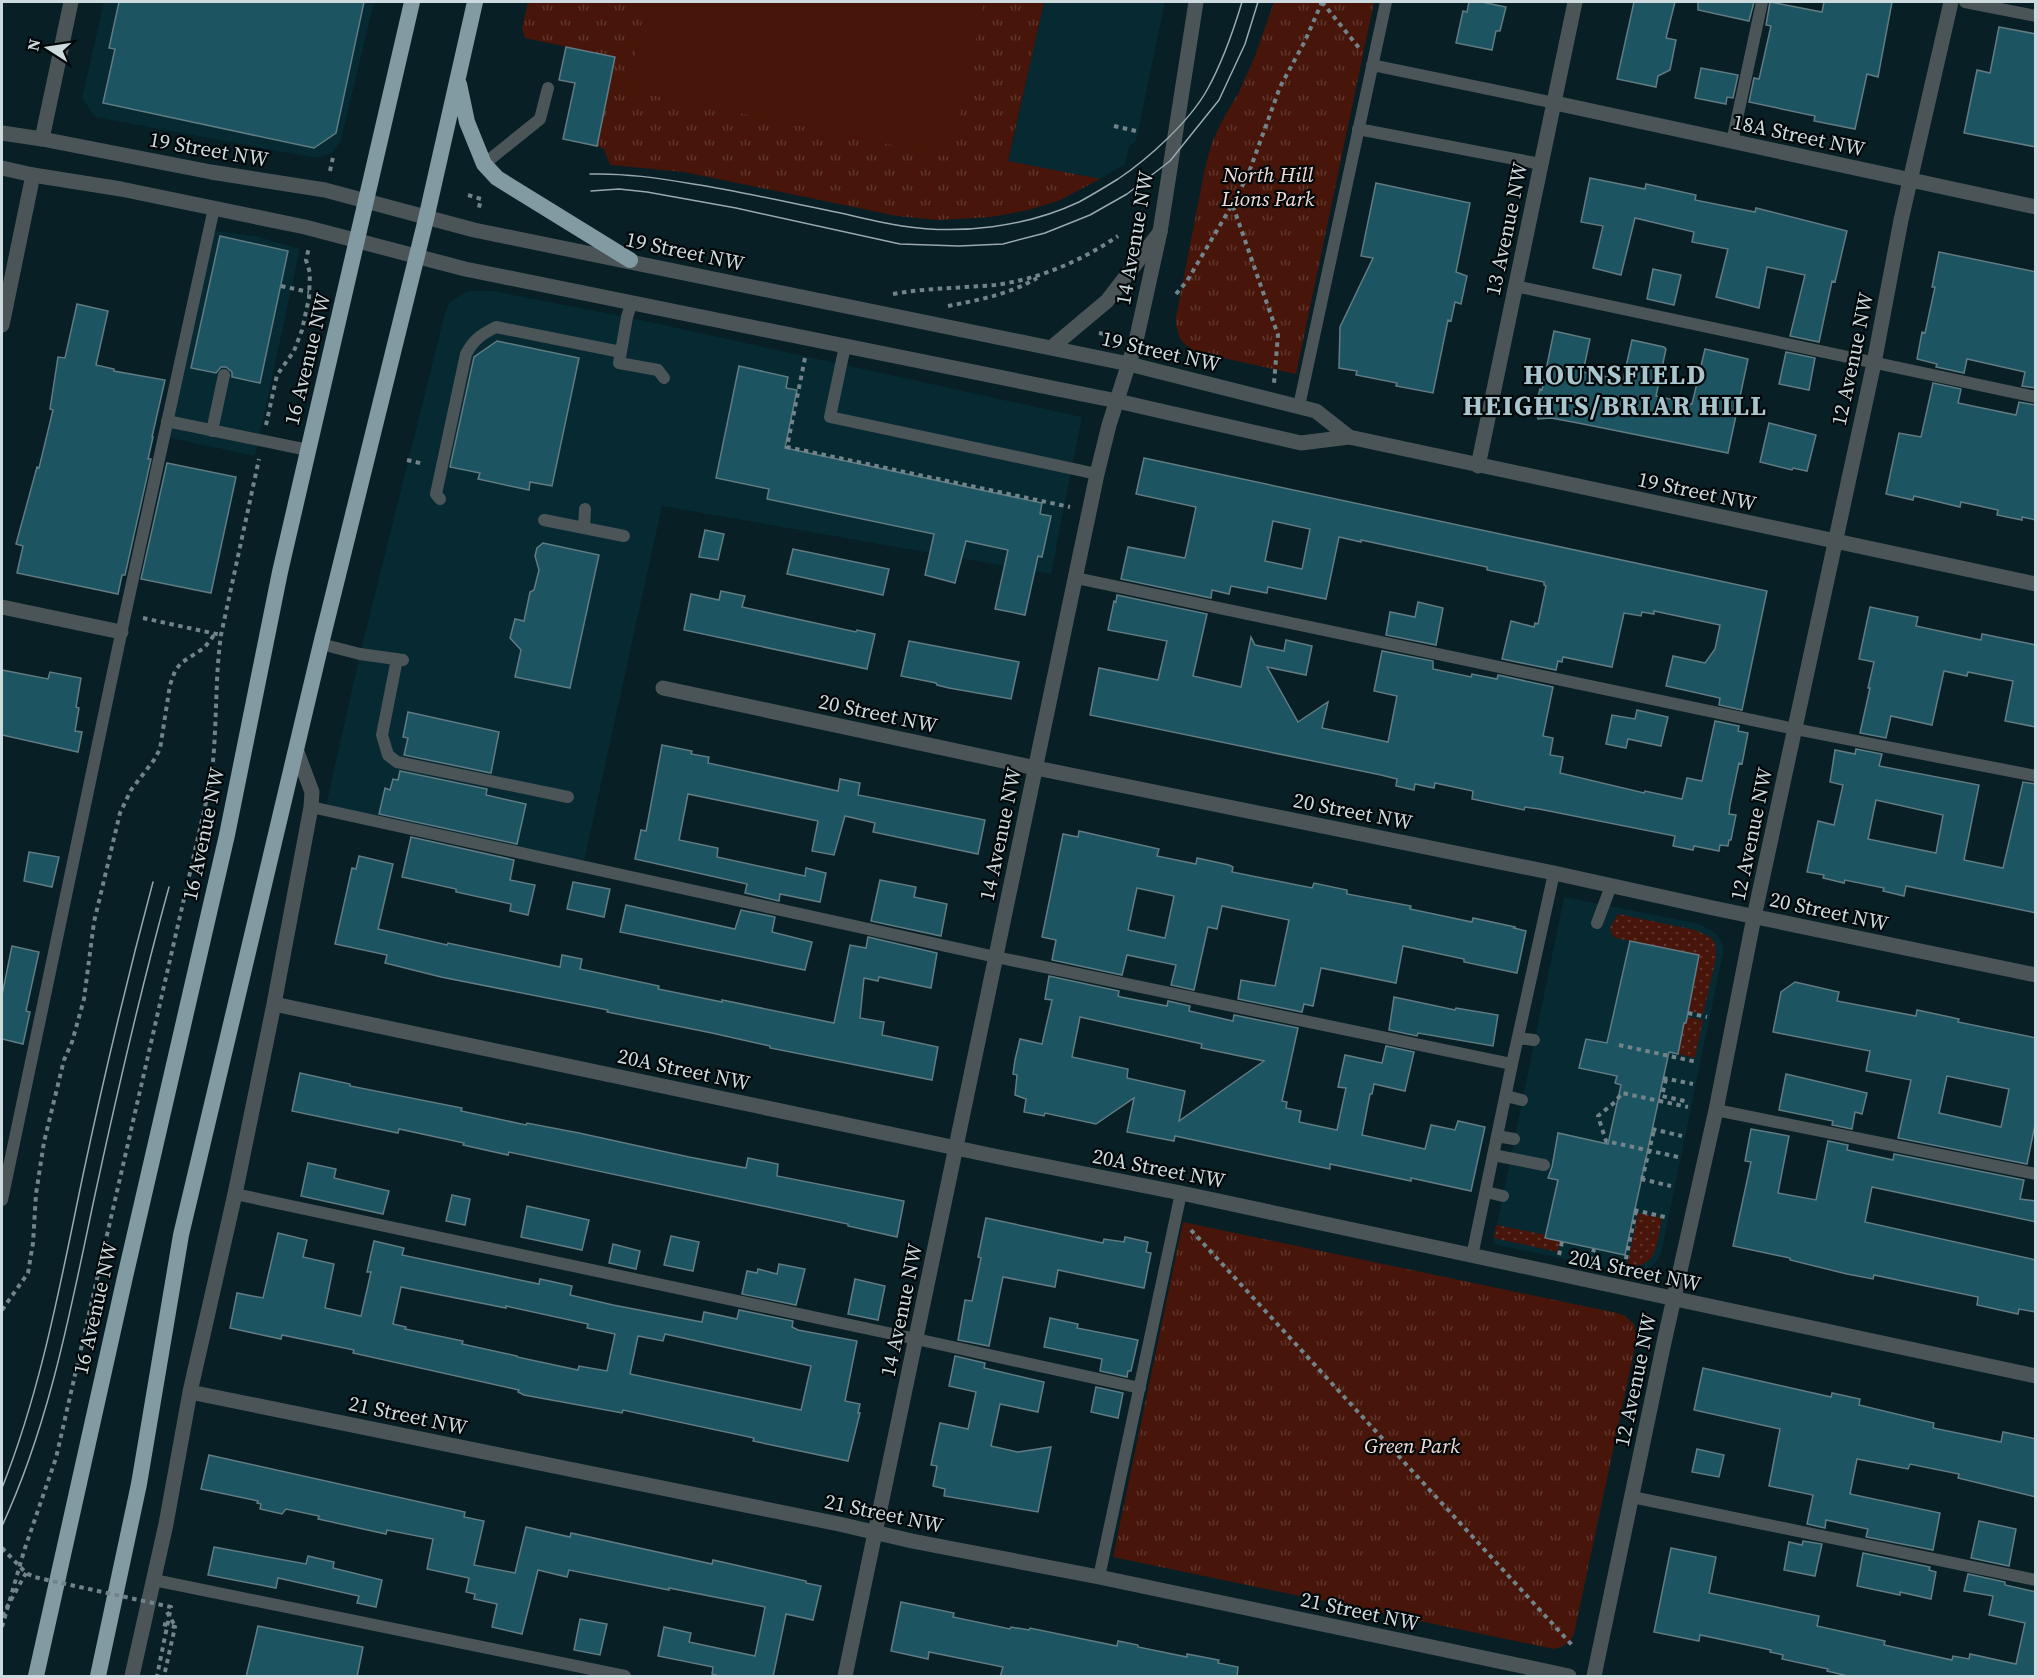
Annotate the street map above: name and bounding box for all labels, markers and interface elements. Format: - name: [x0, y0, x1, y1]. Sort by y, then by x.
- north arrow: [18, 18, 78, 78]
- text: N: [21, 37, 45, 53]
- street label: 18A Street NW: [1730, 107, 1869, 163]
- street label: 19 Street NW: [147, 124, 272, 174]
- street label: 13 Avenue NW: [1478, 159, 1534, 298]
- park label: North Hill Lions Park: [1221, 160, 1315, 213]
- street label: 14 Avenue NW: [1108, 168, 1160, 307]
- street label: 19 Street NW: [623, 224, 748, 278]
- street label: 16 Avenue NW: [277, 289, 338, 428]
- street label: 12 Avenue NW: [1824, 289, 1880, 428]
- street label: 19 Street NW: [1099, 323, 1224, 379]
- district label: HOUNSFIELD HEIGHTS/BRIAR HILL: [1463, 356, 1767, 424]
- street label: 19 Street NW: [1635, 464, 1760, 518]
- street label: 20 Street NW: [816, 686, 941, 740]
- street label: 16 Avenue NW: [175, 764, 231, 903]
- street label: 14 Avenue NW: [972, 764, 1028, 903]
- street label: 12 Avenue NW: [1723, 764, 1779, 903]
- street label: 20 Street NW: [1291, 785, 1416, 837]
- street label: 20 Street NW: [1767, 884, 1892, 938]
- street label: 20A Street NW: [615, 1041, 754, 1097]
- street label: 20A Street NW: [1090, 1141, 1229, 1195]
- street label: 16 Avenue NW: [66, 1238, 125, 1377]
- street label: 14 Avenue NW: [873, 1240, 929, 1379]
- street label: 20A Street NW: [1566, 1242, 1705, 1298]
- street label: 12 Avenue NW: [1607, 1310, 1663, 1449]
- street label: 21 Street NW: [346, 1388, 471, 1442]
- park label: Green Park: [1364, 1431, 1460, 1460]
- street label: 21 Street NW: [822, 1486, 947, 1540]
- street label: 21 Street NW: [1298, 1584, 1423, 1638]

